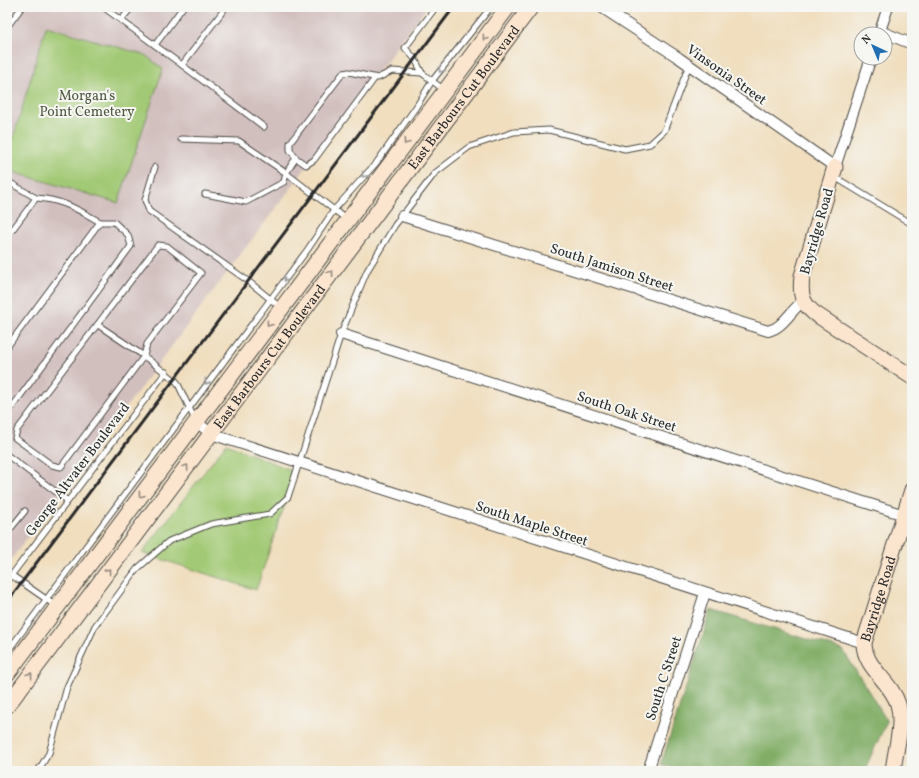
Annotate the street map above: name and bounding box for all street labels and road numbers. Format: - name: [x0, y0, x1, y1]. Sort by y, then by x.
- street label: East Barbours Cut Boulevard: [404, 22, 525, 174]
- street label: Vinsonia Street: [682, 40, 770, 110]
- street label: Bayridge Road: [796, 186, 839, 277]
- street label: South Jamison Street: [547, 240, 676, 297]
- street label: East Barbours Cut Boulevard: [210, 281, 331, 433]
- street label: South Oak Street: [574, 387, 679, 437]
- street label: George Altvater Boulevard: [22, 399, 135, 541]
- street label: South Maple Street: [473, 497, 590, 552]
- street label: Bayridge Road: [857, 554, 902, 645]
- street label: South C Street: [642, 634, 687, 723]

